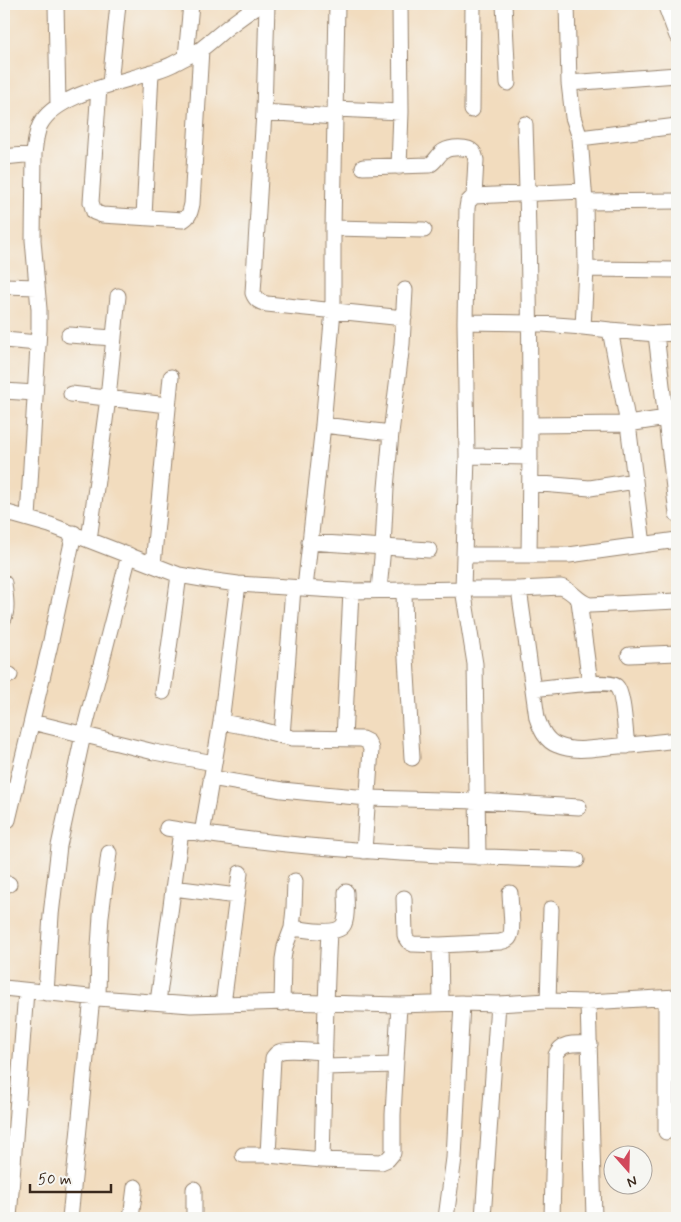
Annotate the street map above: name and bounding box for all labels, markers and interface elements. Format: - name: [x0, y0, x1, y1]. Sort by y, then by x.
- north arrow: [604, 1144, 654, 1194]
- scale bar: [30, 1162, 111, 1194]
- text: 50 m: [38, 1170, 72, 1190]
- text: N: [625, 1171, 640, 1191]

